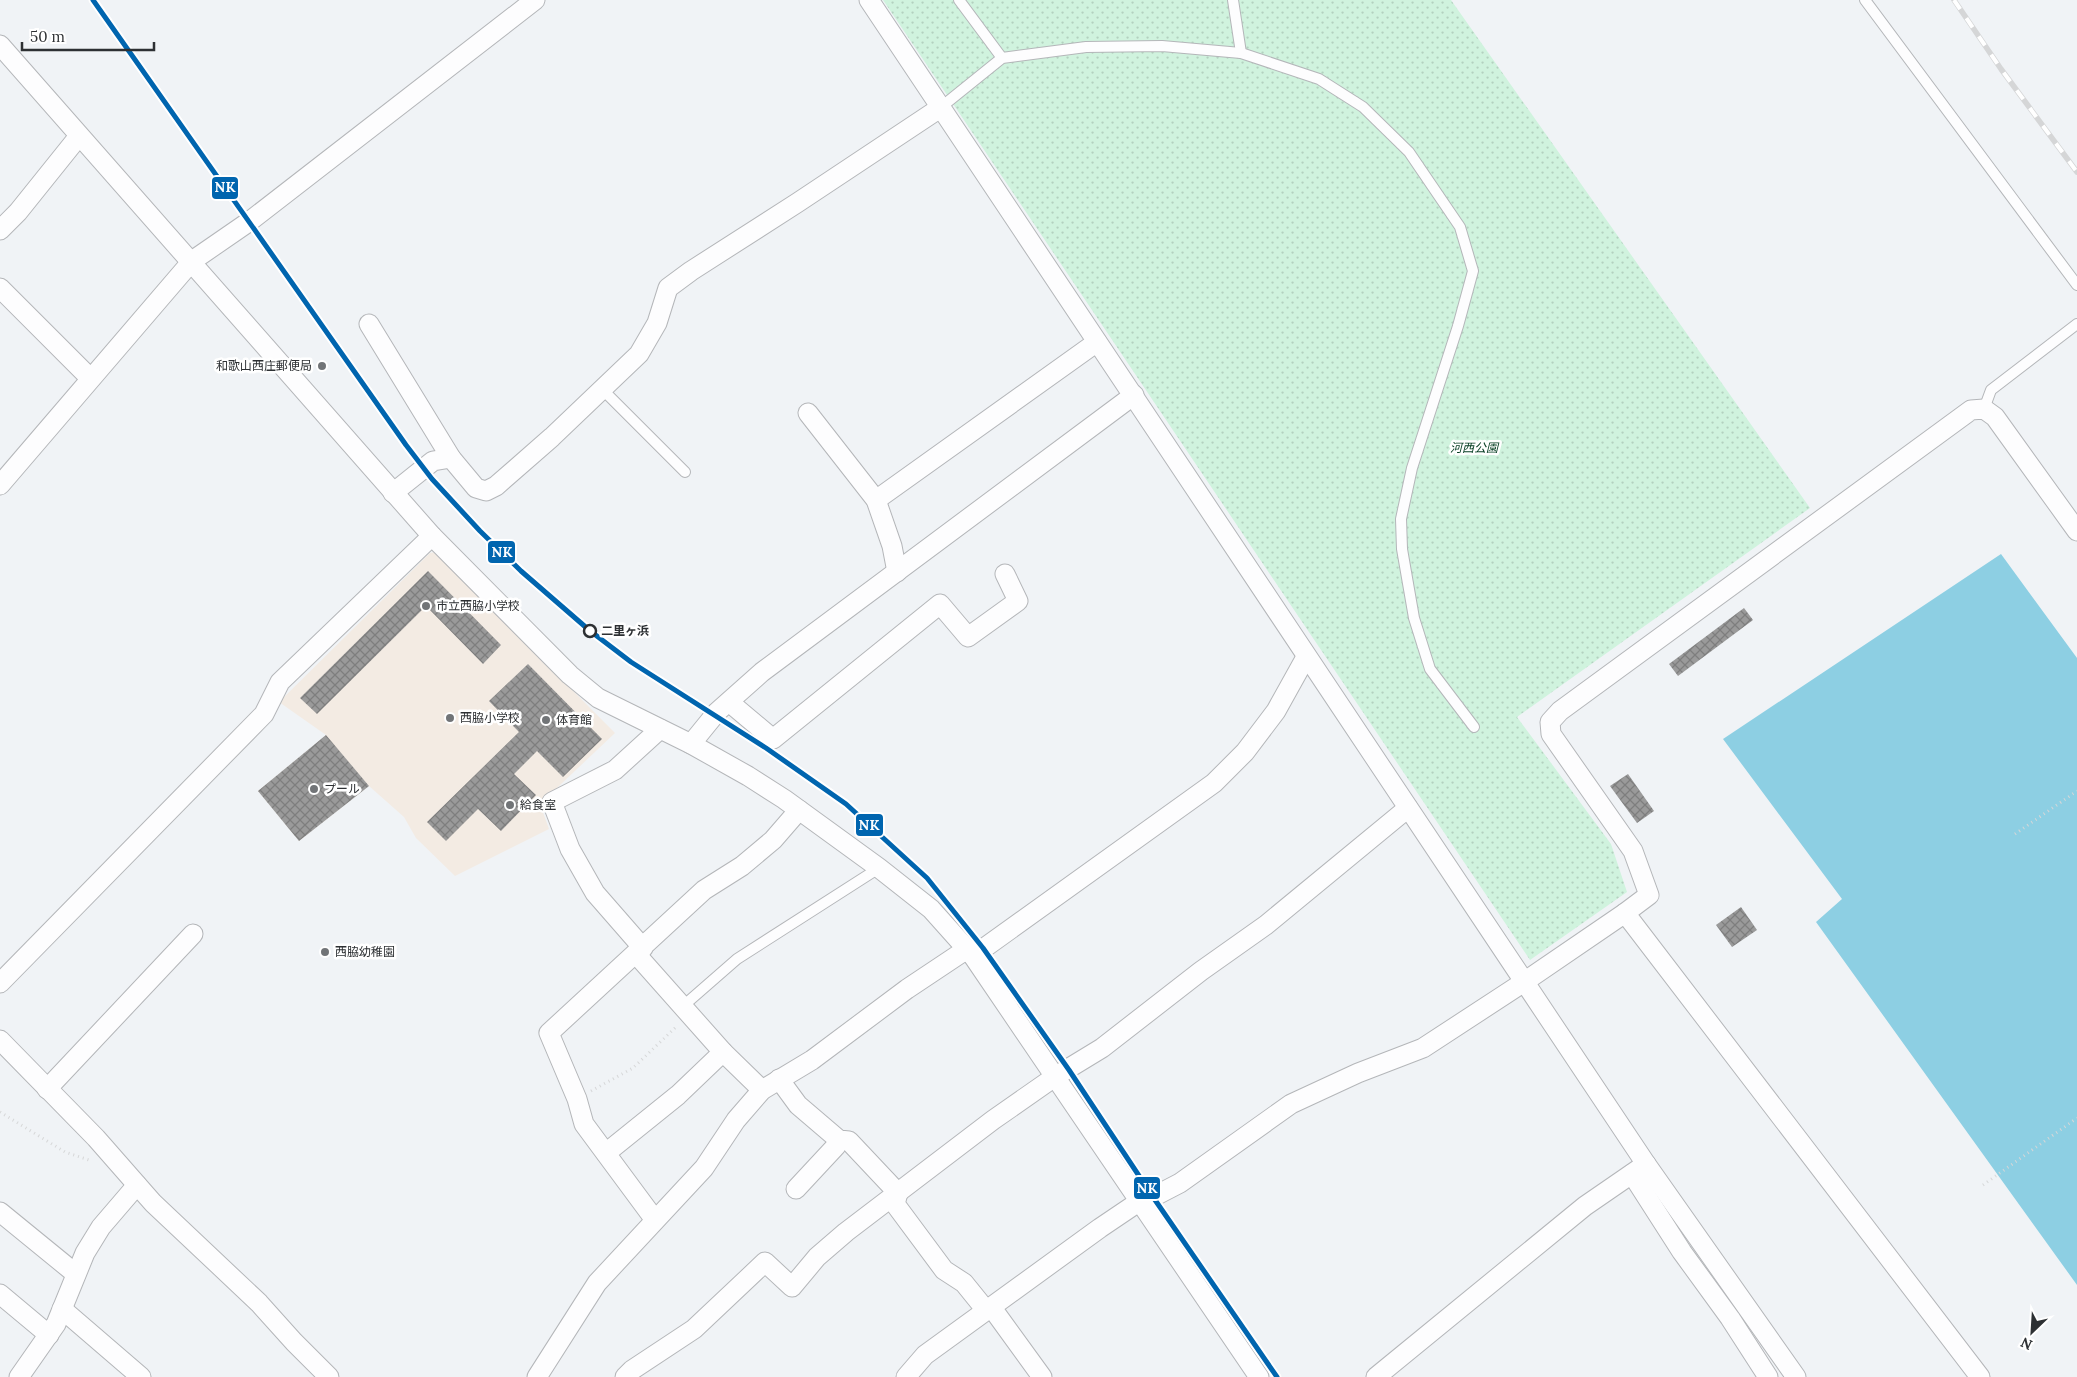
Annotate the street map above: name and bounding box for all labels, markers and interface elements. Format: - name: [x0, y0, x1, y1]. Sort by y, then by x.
- scale bar: [22, 20, 155, 52]
- text: 50 m: [30, 27, 65, 46]
- line badge: NK: [211, 176, 239, 200]
- text: NK: [215, 178, 235, 196]
- place label: 和歌山西庄郵便局: [216, 358, 312, 373]
- marker: 和歌山西庄郵便局: [316, 360, 328, 372]
- park label: 河西公園: [1450, 440, 1500, 455]
- line badge: NK: [487, 540, 516, 564]
- text: NK: [492, 543, 512, 561]
- place label: 市立西脇小学校: [436, 598, 520, 613]
- marker: 市立西脇小学校: [420, 600, 432, 612]
- place label: 二里ヶ浜: [601, 623, 649, 638]
- marker: 二里ヶ浜: [583, 624, 597, 638]
- place label: 西脇小学校: [460, 710, 520, 725]
- marker: 西脇小学校: [444, 712, 456, 724]
- place label: 体育館: [556, 712, 592, 727]
- marker: 体育館: [540, 714, 552, 726]
- place label: プール: [324, 781, 360, 796]
- marker: プール: [308, 783, 320, 795]
- place label: 給食室: [520, 797, 556, 812]
- marker: 給食室: [504, 799, 516, 811]
- line badge: NK: [855, 813, 884, 837]
- text: NK: [859, 816, 879, 834]
- place label: 西脇幼稚園: [335, 944, 395, 959]
- marker: 西脇幼稚園: [319, 946, 331, 958]
- line badge: NK: [1133, 1176, 1161, 1200]
- text: NK: [1137, 1179, 1157, 1197]
- north arrow: [2007, 1307, 2057, 1357]
- text: N: [2018, 1333, 2035, 1354]

